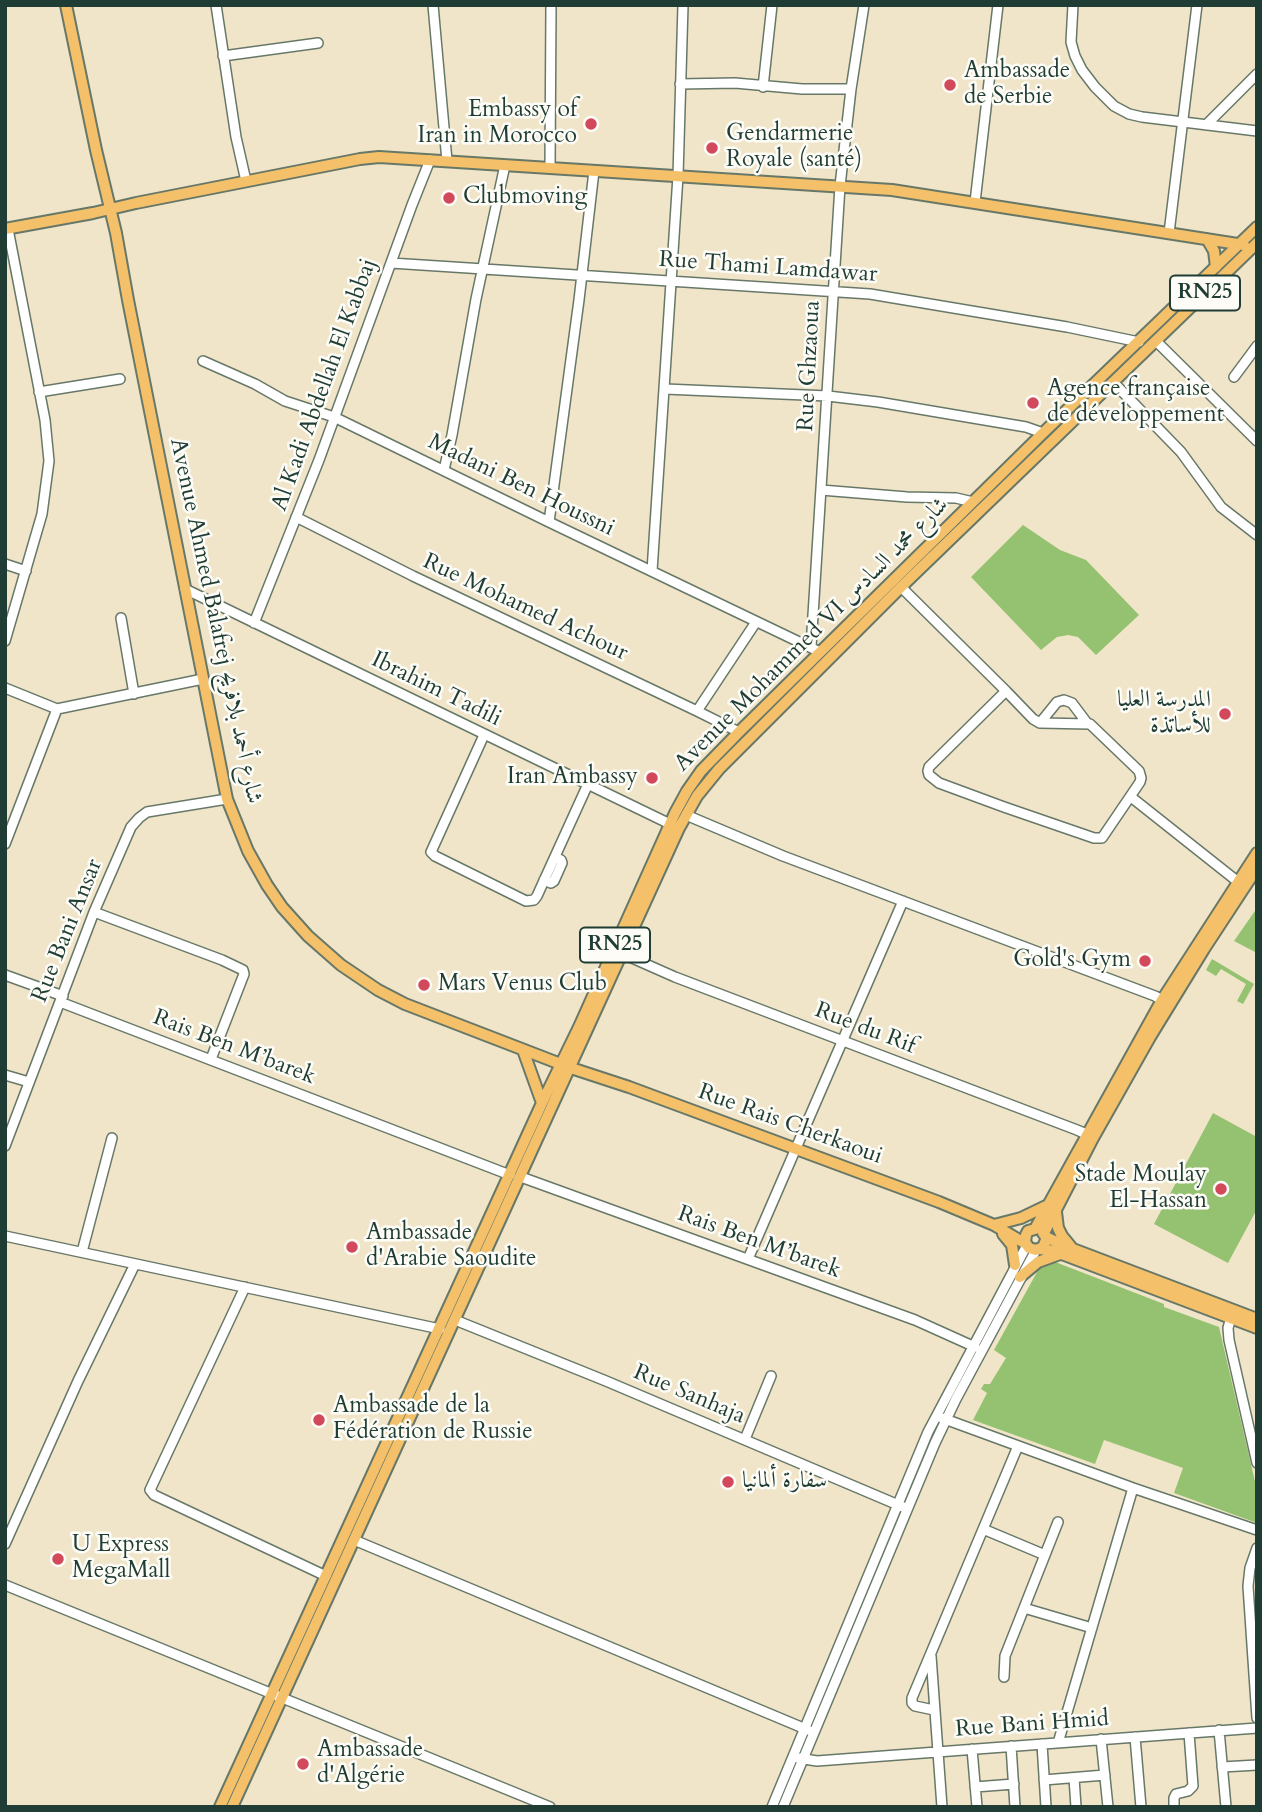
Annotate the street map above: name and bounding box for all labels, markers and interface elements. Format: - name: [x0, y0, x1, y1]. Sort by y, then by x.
- place label: Ambassade de Serbie: [964, 58, 1070, 112]
- marker: Ambassade de Serbie: [942, 77, 958, 93]
- place label: Embassy of Iran in Morocco: [418, 97, 577, 151]
- marker: Embassy of Iran in Morocco: [583, 116, 599, 132]
- place label: Gendarmerie Royale (santé): [726, 121, 862, 175]
- marker: Gendarmerie Royale (santé): [704, 140, 720, 156]
- place label: Clubmoving: [463, 184, 587, 212]
- marker: Clubmoving: [441, 190, 457, 206]
- street label: Rue Thami Lamdawar: [658, 247, 878, 289]
- street label: Al Kadi Abdellah El Kabbaj: [266, 255, 384, 515]
- road number: RN25: [1170, 276, 1240, 310]
- street label: Rue Ghzaoua: [793, 300, 827, 432]
- place label: Agence française de développement: [1047, 376, 1224, 430]
- marker: Agence française de développement: [1025, 395, 1041, 411]
- street label: Madani Ben Houssni: [423, 429, 619, 543]
- street label: Avenue Ahmed Balafrej شارع أحمد بلافريج: [163, 436, 267, 806]
- street label: Avenue Mohammed VI شارع محمد السادس: [669, 492, 955, 778]
- street label: Rue Mohamed Achour: [418, 548, 632, 668]
- street label: Ibrahim Tadili: [367, 647, 505, 733]
- place label: المدرسة العليا للأساتذة: [1117, 687, 1211, 741]
- marker: المدرسة العليا للأساتذة: [1217, 706, 1233, 722]
- place label: Iran Ambassy: [507, 764, 638, 792]
- marker: Iran Ambassy: [644, 770, 660, 786]
- street label: Rue Bani Ansar: [27, 855, 109, 1007]
- road number: RN25: [580, 928, 650, 962]
- place label: Gold's Gym: [1013, 947, 1131, 975]
- marker: Gold's Gym: [1137, 953, 1153, 969]
- place label: Mars Venus Club: [438, 971, 607, 999]
- marker: Mars Venus Club: [416, 977, 432, 993]
- street label: Rue du Rif: [811, 997, 919, 1061]
- street label: Rais Ben M’barek: [149, 1004, 319, 1092]
- street label: Rue Rais Cherkaoui: [694, 1079, 886, 1171]
- place label: Stade Moulay El-Hassan: [1075, 1162, 1207, 1216]
- marker: Stade Moulay El-Hassan: [1213, 1181, 1229, 1197]
- street label: Rais Ben M’barek: [674, 1201, 844, 1285]
- place label: Ambassade d'Arabie Saoudite: [366, 1220, 537, 1274]
- marker: Ambassade d'Arabie Saoudite: [344, 1239, 360, 1255]
- street label: Rue Sanhaja: [629, 1359, 749, 1431]
- place label: Ambassade de la Fédération de Russie: [333, 1393, 533, 1447]
- marker: Ambassade de la Fédération de Russie: [311, 1412, 327, 1428]
- place label: سفارة ألمانيا: [742, 1468, 827, 1496]
- marker: سفارة ألمانيا: [720, 1474, 736, 1490]
- place label: U Express MegaMall: [72, 1532, 170, 1586]
- marker: U Express MegaMall: [50, 1551, 66, 1567]
- street label: Rue Bani Hmid: [954, 1706, 1110, 1744]
- place label: Ambassade d'Algérie: [317, 1737, 423, 1791]
- marker: Ambassade d'Algérie: [295, 1756, 311, 1772]

